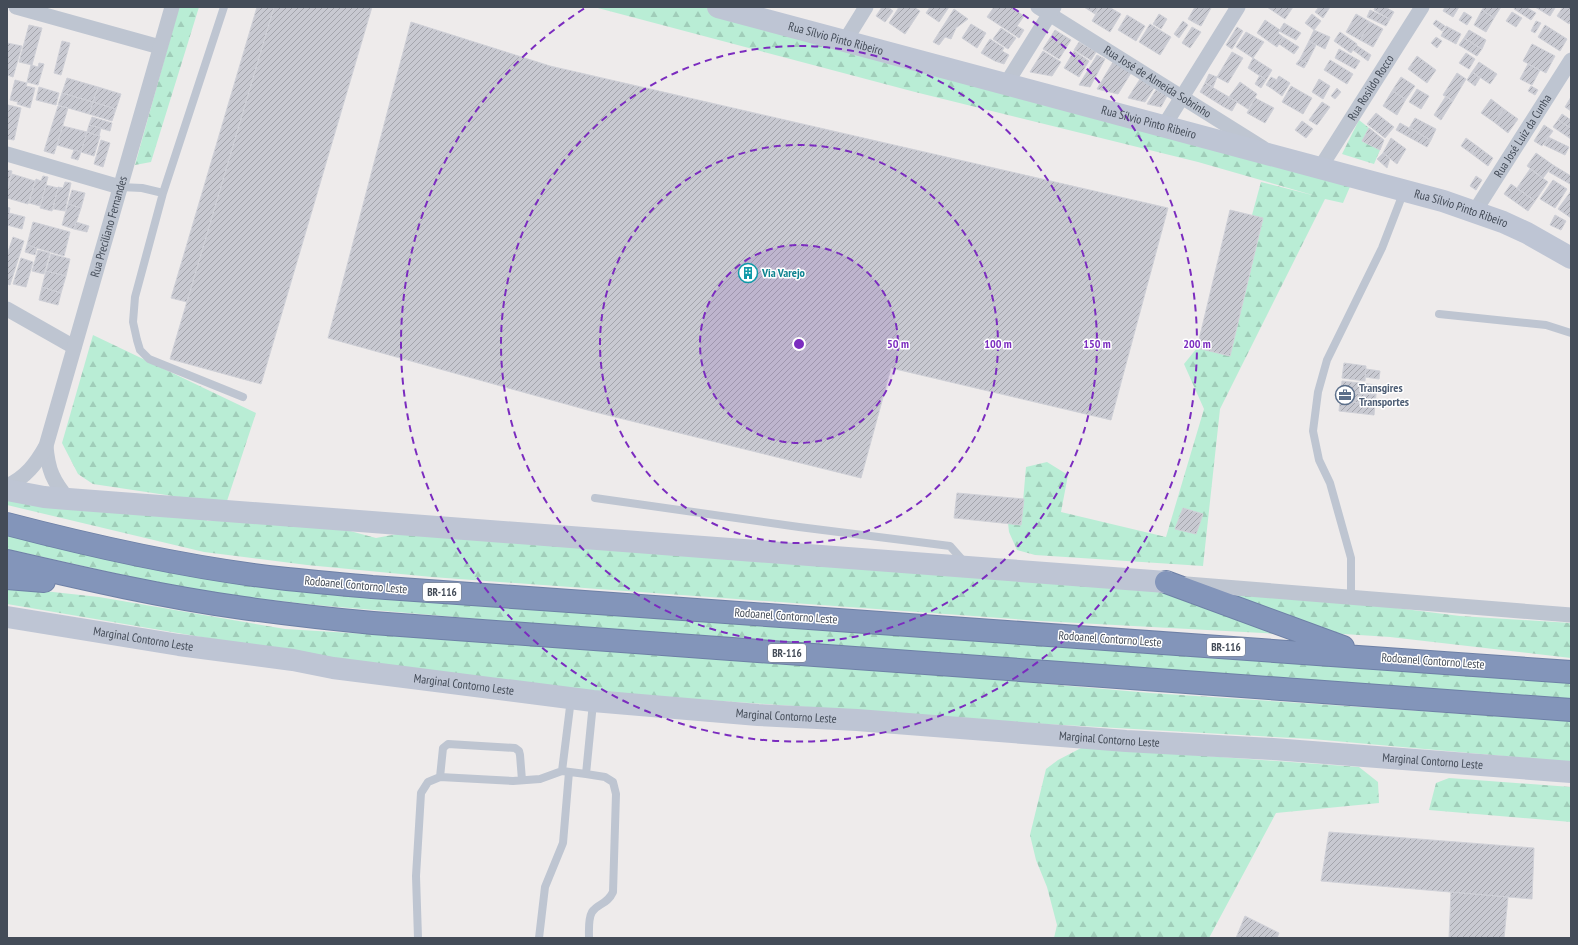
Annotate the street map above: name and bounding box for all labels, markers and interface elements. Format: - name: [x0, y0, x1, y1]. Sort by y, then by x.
- street label: Rua Sílvio Pinto Ribeiro: [787, 18, 885, 58]
- street label: Rua José de Almeida Sobrinho: [1101, 42, 1214, 121]
- street label: Rua Rosildo Rocco: [1344, 52, 1397, 123]
- street label: Rua José Luiz da Cunha: [1490, 91, 1554, 180]
- street label: Rua Sílvio Pinto Ribeiro: [1100, 102, 1198, 142]
- street label: Rua Preciliano Fernandes: [87, 174, 130, 279]
- street label: Rua Sílvio Pinto Ribeiro: [1413, 186, 1511, 230]
- building icon: Via Varejo: [737, 262, 759, 284]
- place label: Via Varejo: [761, 265, 806, 280]
- text: 50 m: [887, 336, 909, 351]
- text: 100 m: [984, 336, 1012, 351]
- text: 150 m: [1083, 336, 1111, 351]
- text: 200 m: [1183, 336, 1211, 351]
- centre of rings: [792, 337, 806, 351]
- place label: Transgires Transportes: [1359, 380, 1409, 409]
- office icon: Transgires Transportes: [1334, 384, 1356, 406]
- street label: Rodoanel Contorno Leste: [304, 573, 408, 596]
- road number: BR-116: [423, 583, 461, 601]
- street label: Rodoanel Contorno Leste: [734, 604, 838, 627]
- street label: Marginal Contorno Leste: [92, 623, 194, 654]
- street label: Rodoanel Contorno Leste: [1058, 627, 1162, 650]
- road number: BR-116: [1207, 638, 1245, 656]
- road number: BR-116: [768, 644, 806, 662]
- street label: Rodoanel Contorno Leste: [1381, 649, 1485, 672]
- street label: Marginal Contorno Leste: [413, 670, 515, 698]
- street label: Marginal Contorno Leste: [735, 705, 837, 726]
- street label: Marginal Contorno Leste: [1058, 728, 1160, 750]
- street label: Marginal Contorno Leste: [1382, 749, 1484, 772]

